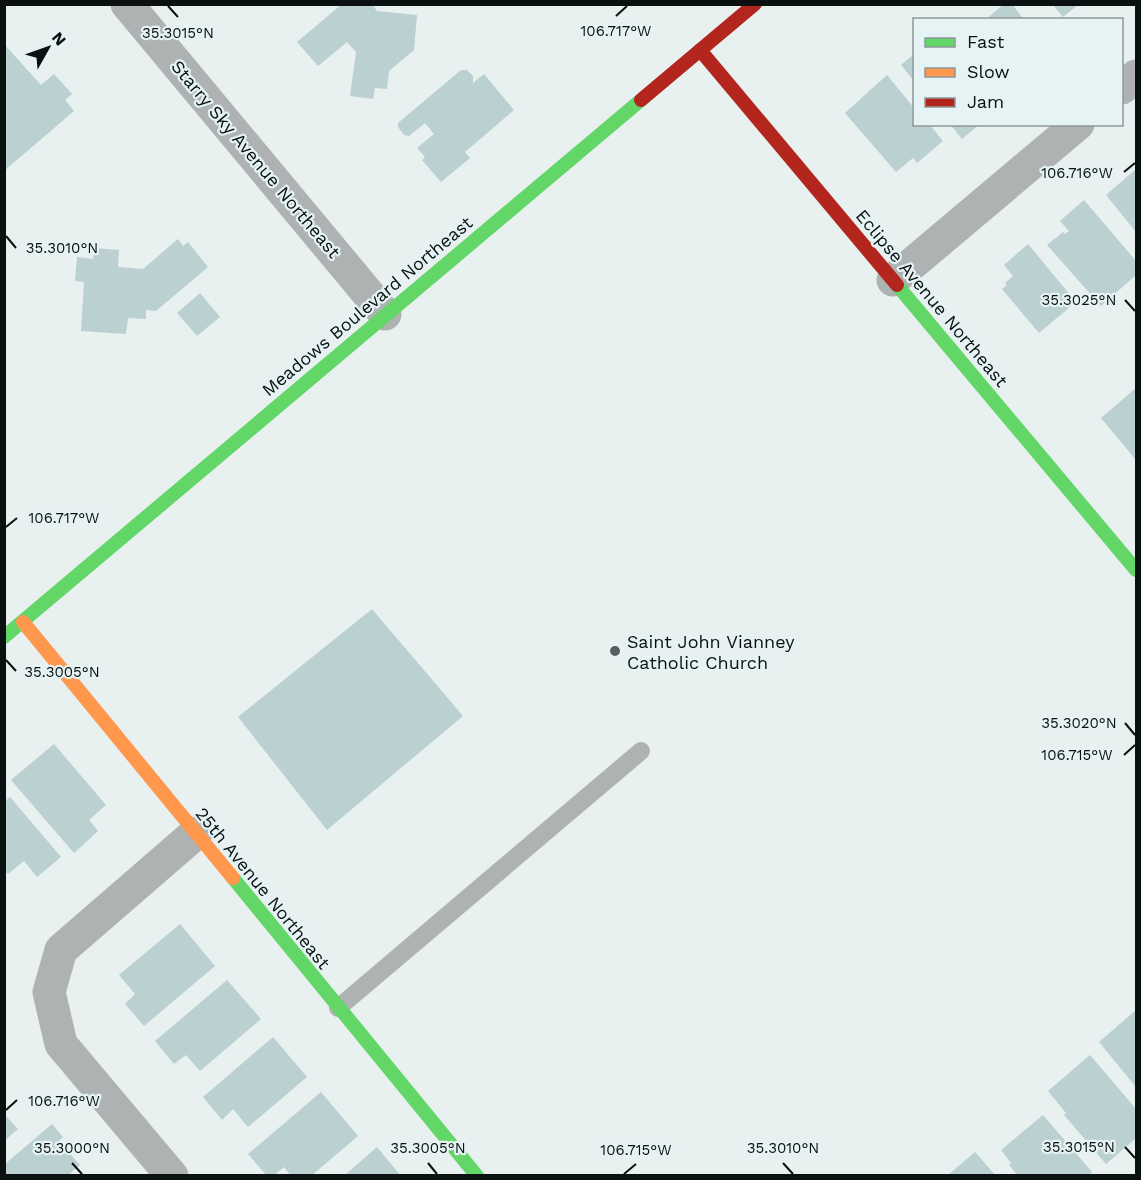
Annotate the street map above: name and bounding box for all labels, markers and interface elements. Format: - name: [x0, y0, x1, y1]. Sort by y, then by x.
- north arrow: [18, 18, 78, 78]
- legend: [913, 18, 1123, 126]
- text: 106.717°W: [581, 22, 651, 40]
- text: 35.3015°N: [142, 24, 214, 42]
- text: N: [48, 28, 70, 49]
- text: Fast: [967, 31, 1005, 52]
- street label: Starry Sky Avenue Northeast: [167, 56, 345, 262]
- text: Slow: [967, 61, 1010, 82]
- text: Jam: [967, 91, 1004, 112]
- text: 106.716°W: [1041, 164, 1113, 182]
- street label: Eclipse Avenue Northeast: [852, 205, 1013, 391]
- street label: Meadows Boulevard Northeast: [258, 211, 477, 400]
- text: 35.3010°N: [26, 239, 98, 257]
- text: 35.3025°N: [1042, 291, 1116, 309]
- text: 106.717°W: [29, 509, 99, 527]
- place label: Saint John Vianney Catholic Church: [627, 631, 795, 673]
- marker: Saint John Vianney Catholic Church: [608, 644, 622, 658]
- text: 35.3005°N: [24, 663, 100, 681]
- text: 35.3020°N: [1041, 714, 1117, 732]
- text: 106.715°W: [1041, 746, 1113, 764]
- street label: 25th Avenue Northeast: [191, 803, 335, 973]
- text: 106.716°W: [28, 1092, 100, 1110]
- text: 35.3015°N: [1043, 1138, 1115, 1156]
- text: 35.3000°N: [34, 1139, 110, 1157]
- text: 35.3005°N: [390, 1139, 466, 1157]
- text: 35.3010°N: [747, 1139, 819, 1157]
- text: 106.715°W: [600, 1141, 672, 1159]

